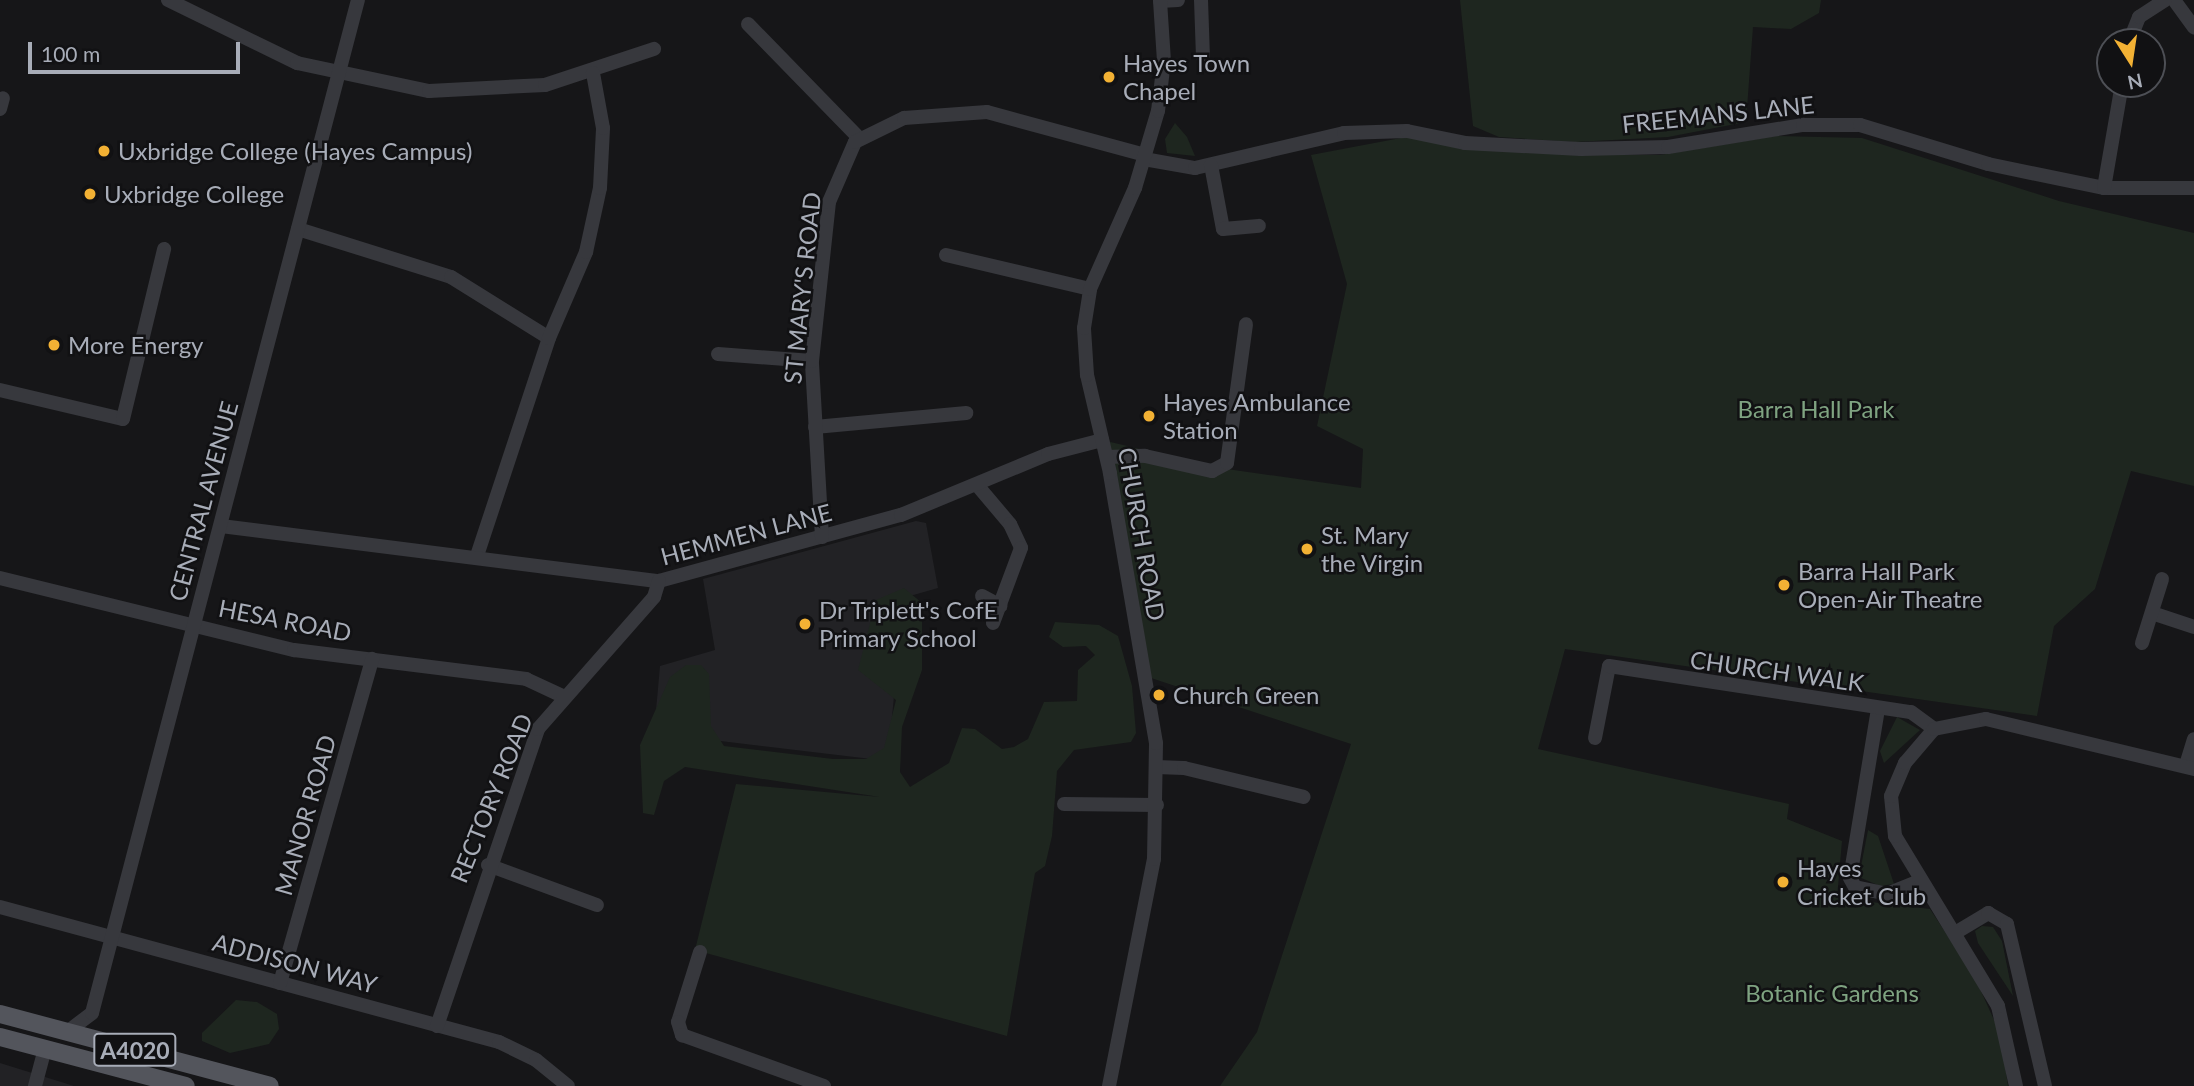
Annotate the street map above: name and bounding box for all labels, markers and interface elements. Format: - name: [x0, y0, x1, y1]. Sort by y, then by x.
- scale bar: [32, 28, 243, 72]
- north arrow: [2096, 28, 2166, 98]
- text: 100 m: [41, 41, 100, 66]
- place label: Hayes Town Chapel: [1123, 49, 1251, 105]
- marker: Hayes Town Chapel: [1101, 69, 1117, 85]
- text: N: [2126, 69, 2145, 95]
- street label: FREEMANS LANE: [1620, 90, 1816, 138]
- place label: Uxbridge College (Hayes Campus): [118, 137, 472, 165]
- marker: Uxbridge College (Hayes Campus): [96, 143, 112, 159]
- place label: Uxbridge College: [104, 180, 284, 208]
- marker: Uxbridge College: [82, 186, 98, 202]
- street label: ST MARY'S ROAD: [778, 190, 826, 386]
- place label: More Energy: [68, 331, 203, 359]
- marker: More Energy: [46, 337, 62, 353]
- place label: Hayes Ambulance Station: [1163, 388, 1352, 444]
- park label: Barra Hall Park: [1738, 395, 1894, 423]
- street label: CENTRAL AVENUE: [162, 397, 244, 605]
- marker: Hayes Ambulance Station: [1141, 408, 1157, 424]
- street label: CHURCH ROAD: [1113, 445, 1171, 623]
- street label: HEMMEN LANE: [657, 497, 835, 571]
- place label: St. Mary the Virgin: [1321, 521, 1424, 577]
- marker: St. Mary the Virgin: [1299, 541, 1315, 557]
- place label: Barra Hall Park Open-Air Theatre: [1798, 557, 1984, 613]
- marker: Barra Hall Park Open-Air Theatre: [1776, 577, 1792, 593]
- street label: HESA ROAD: [216, 593, 354, 647]
- place label: Dr Triplett's CofE Primary School: [819, 596, 999, 652]
- marker: Dr Triplett's CofE Primary School: [797, 616, 813, 632]
- street label: CHURCH WALK: [1688, 645, 1866, 697]
- place label: Church Green: [1173, 681, 1319, 709]
- marker: Church Green: [1151, 687, 1167, 703]
- street label: RECTORY ROAD: [444, 709, 538, 887]
- street label: MANOR ROAD: [268, 732, 342, 898]
- place label: Hayes Cricket Club: [1797, 854, 1926, 910]
- marker: Hayes Cricket Club: [1775, 874, 1791, 890]
- street label: ADDISON WAY: [209, 927, 381, 999]
- park label: Botanic Gardens: [1745, 979, 1919, 1007]
- road number: A4020: [93, 1030, 177, 1070]

